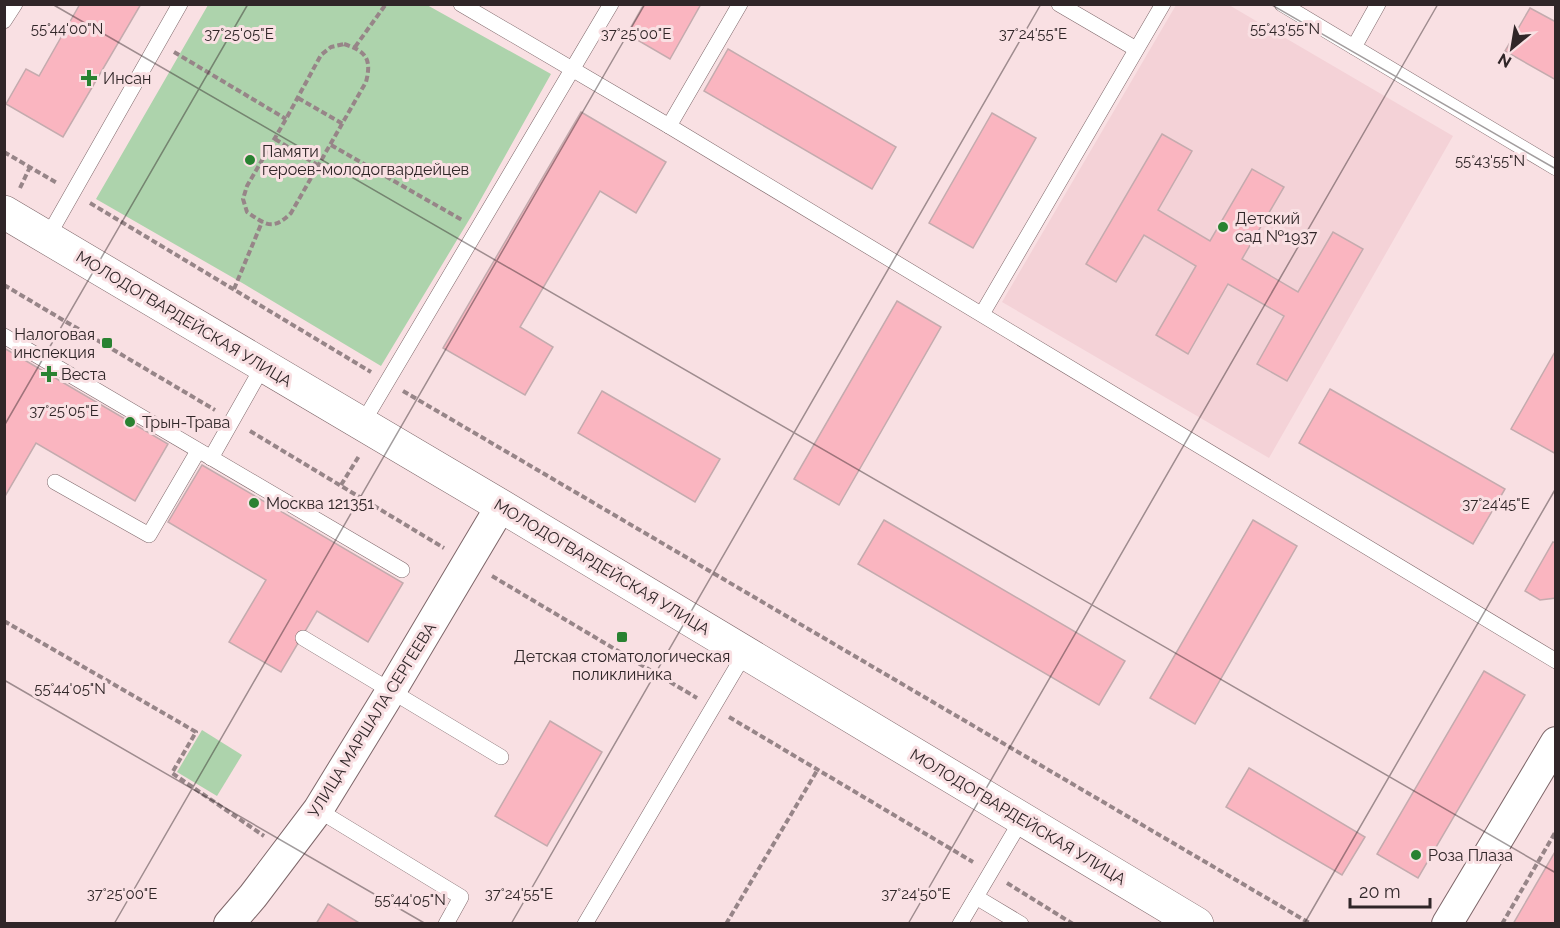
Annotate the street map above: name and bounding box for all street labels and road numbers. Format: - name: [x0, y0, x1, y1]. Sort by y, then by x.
- street label: МОЛОДОГВАРДЕЙСКАЯ УЛИЦА: [73, 247, 295, 391]
- street label: МОЛОДОГВАРДЕЙСКАЯ УЛИЦА: [491, 495, 713, 639]
- street label: УЛИЦА МАРШАЛА СЕРГЕЕВА: [304, 619, 440, 821]
- street label: МОЛОДОГВАРДЕЙСКАЯ УЛИЦА: [907, 745, 1129, 889]

